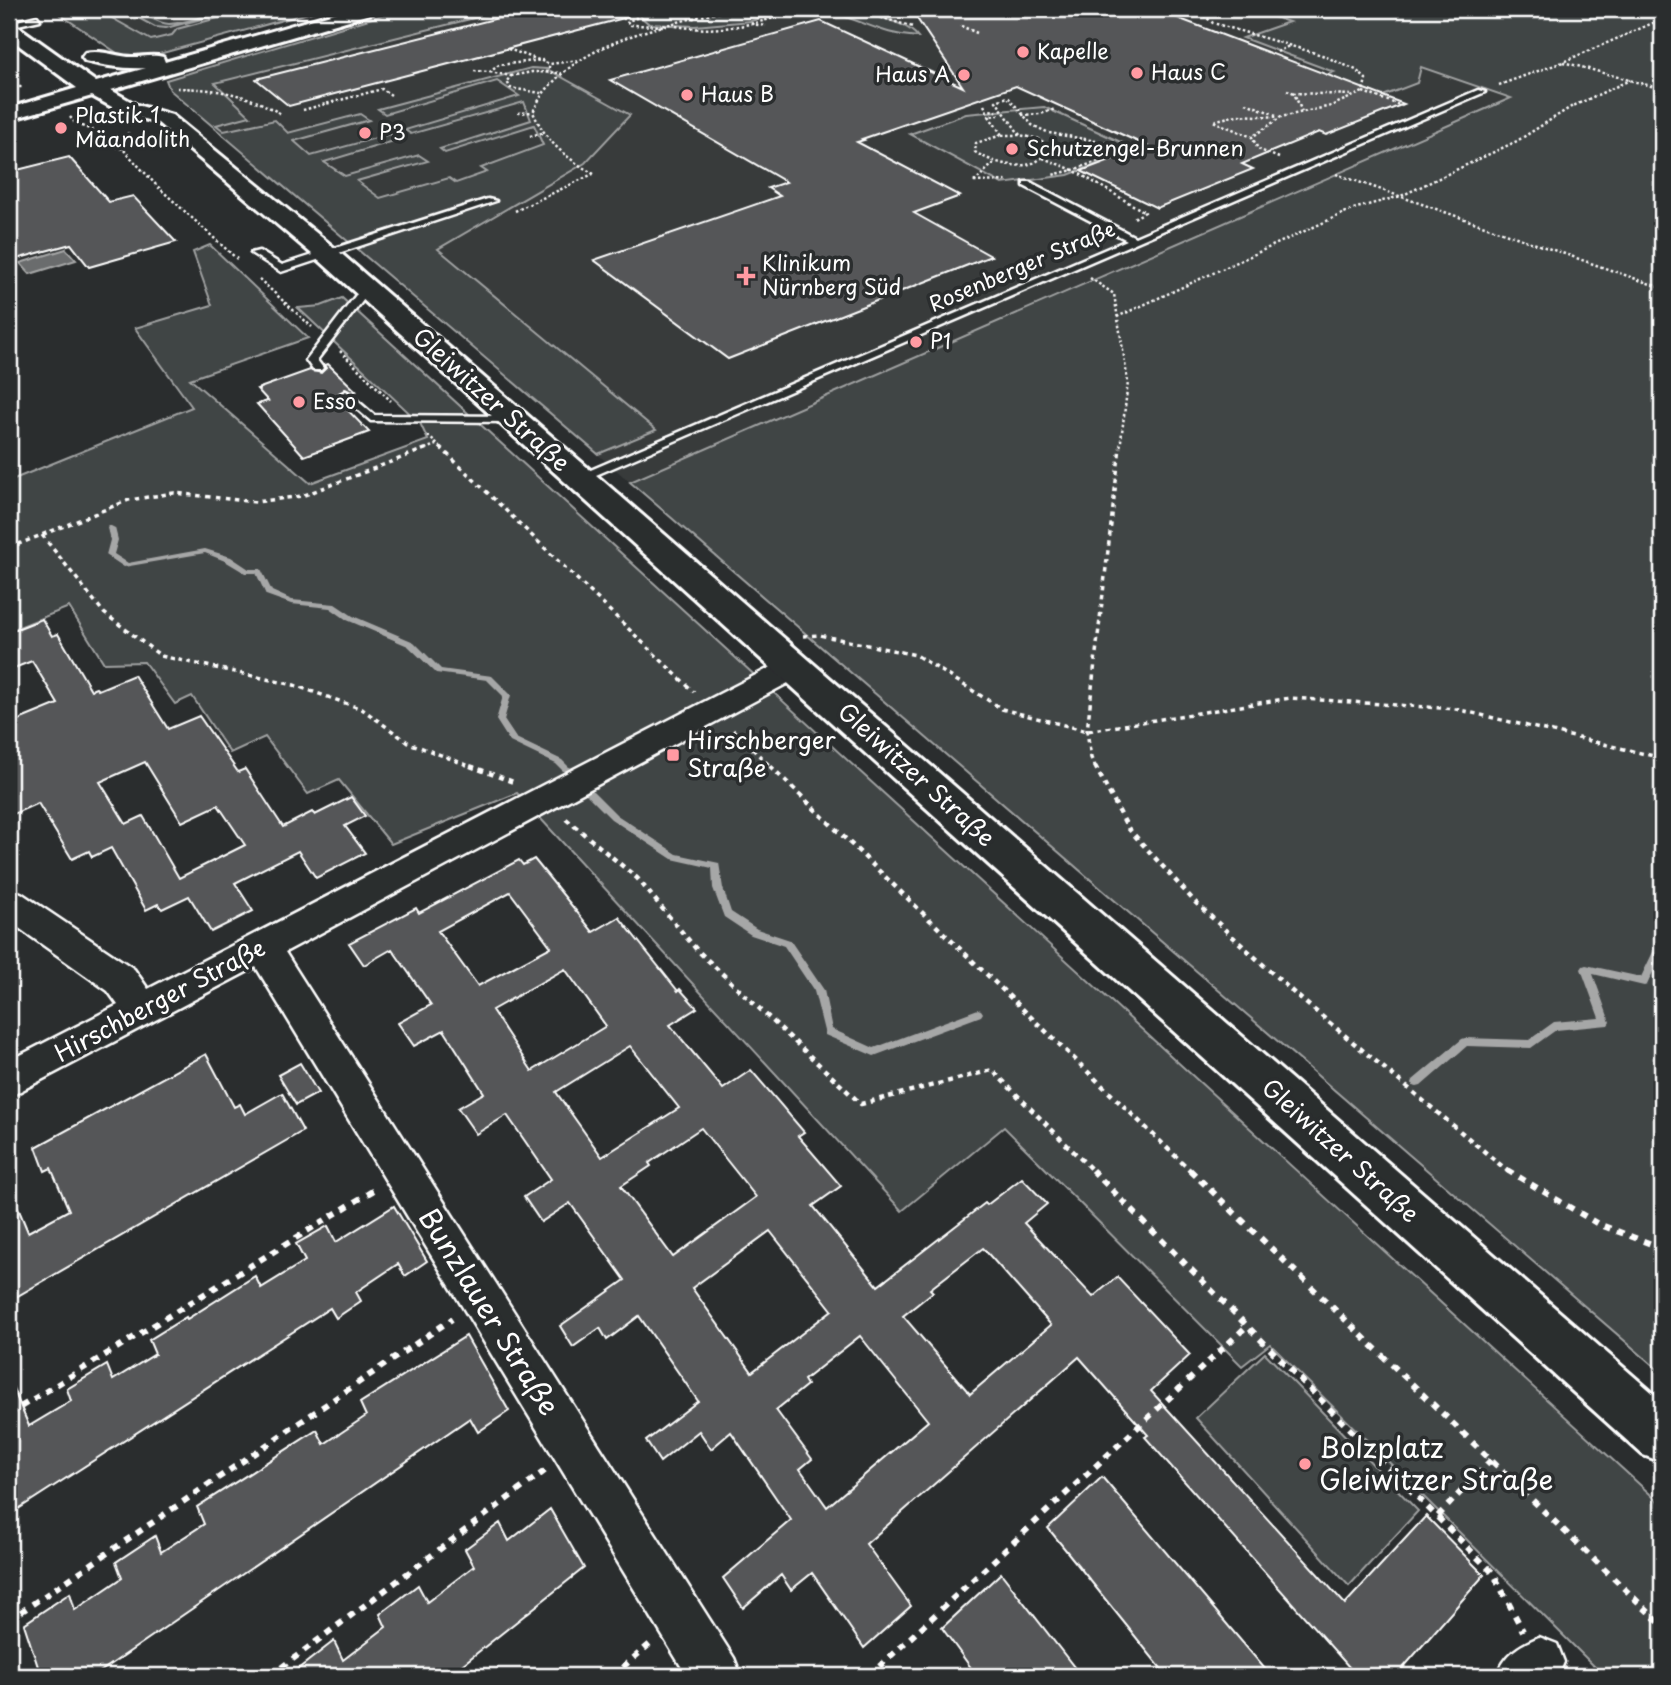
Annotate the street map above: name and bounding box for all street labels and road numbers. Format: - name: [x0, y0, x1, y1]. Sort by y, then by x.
- street label: Rosenberger Straße: [923, 211, 1119, 319]
- street label: Gleiwitzer Straße: [406, 318, 579, 479]
- street label: Gleiwitzer Straße: [831, 693, 1004, 854]
- street label: Hirschberger Straße: [47, 928, 271, 1070]
- street label: Gleiwitzer Straße: [1255, 1069, 1428, 1230]
- street label: Bunzlauer Straße: [409, 1199, 571, 1423]

